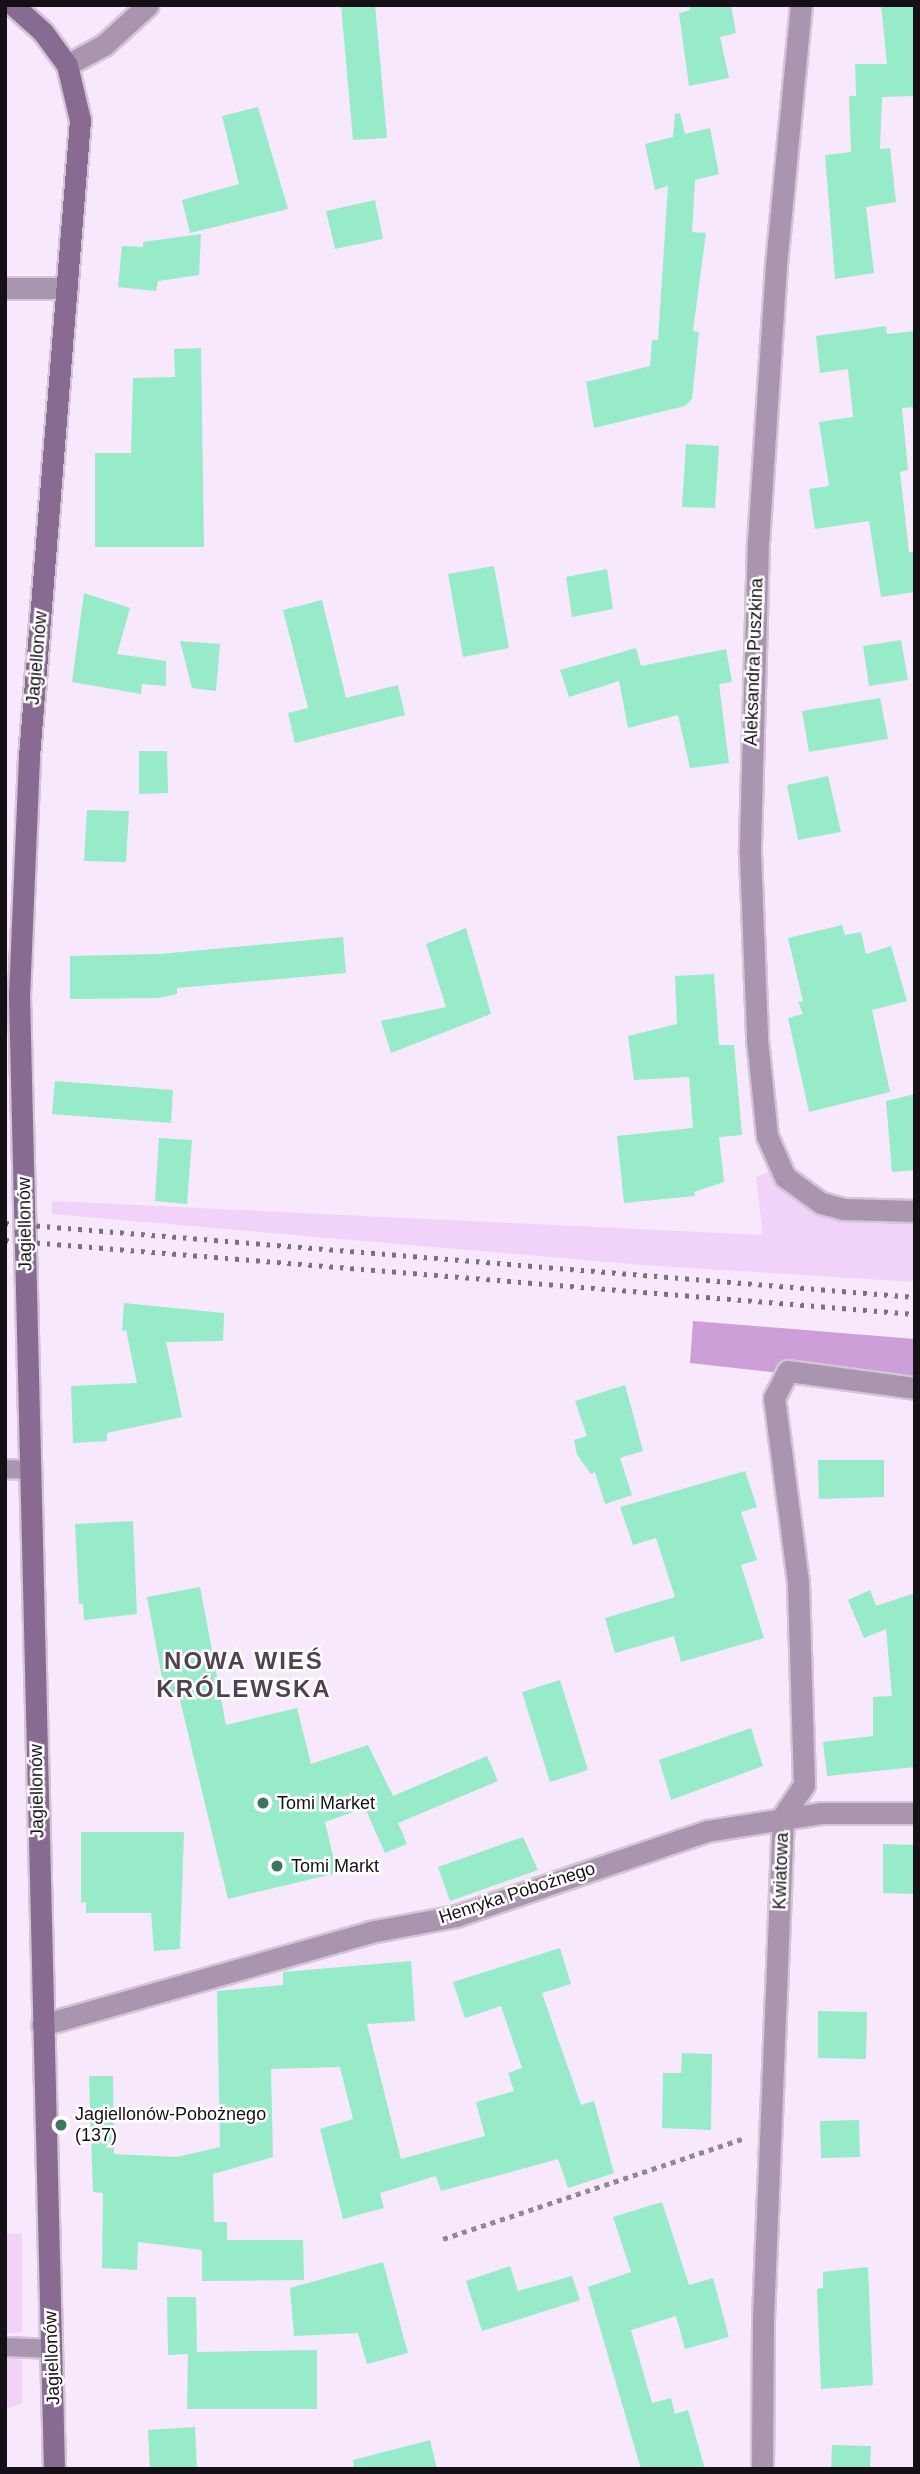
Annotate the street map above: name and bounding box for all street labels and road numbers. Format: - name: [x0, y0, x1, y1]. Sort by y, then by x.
- street label: Aleksandra Puszkina: [740, 578, 768, 746]
- street label: Jagiellonów: [22, 610, 52, 706]
- street label: Jagiellonów: [13, 1177, 37, 1271]
- street label: Jagiellonów: [25, 1744, 49, 1838]
- street label: Kwiatowa: [769, 1832, 793, 1910]
- street label: Henryka Pobożnego: [436, 1858, 598, 1928]
- street label: Jagiellonów: [40, 2311, 64, 2405]

